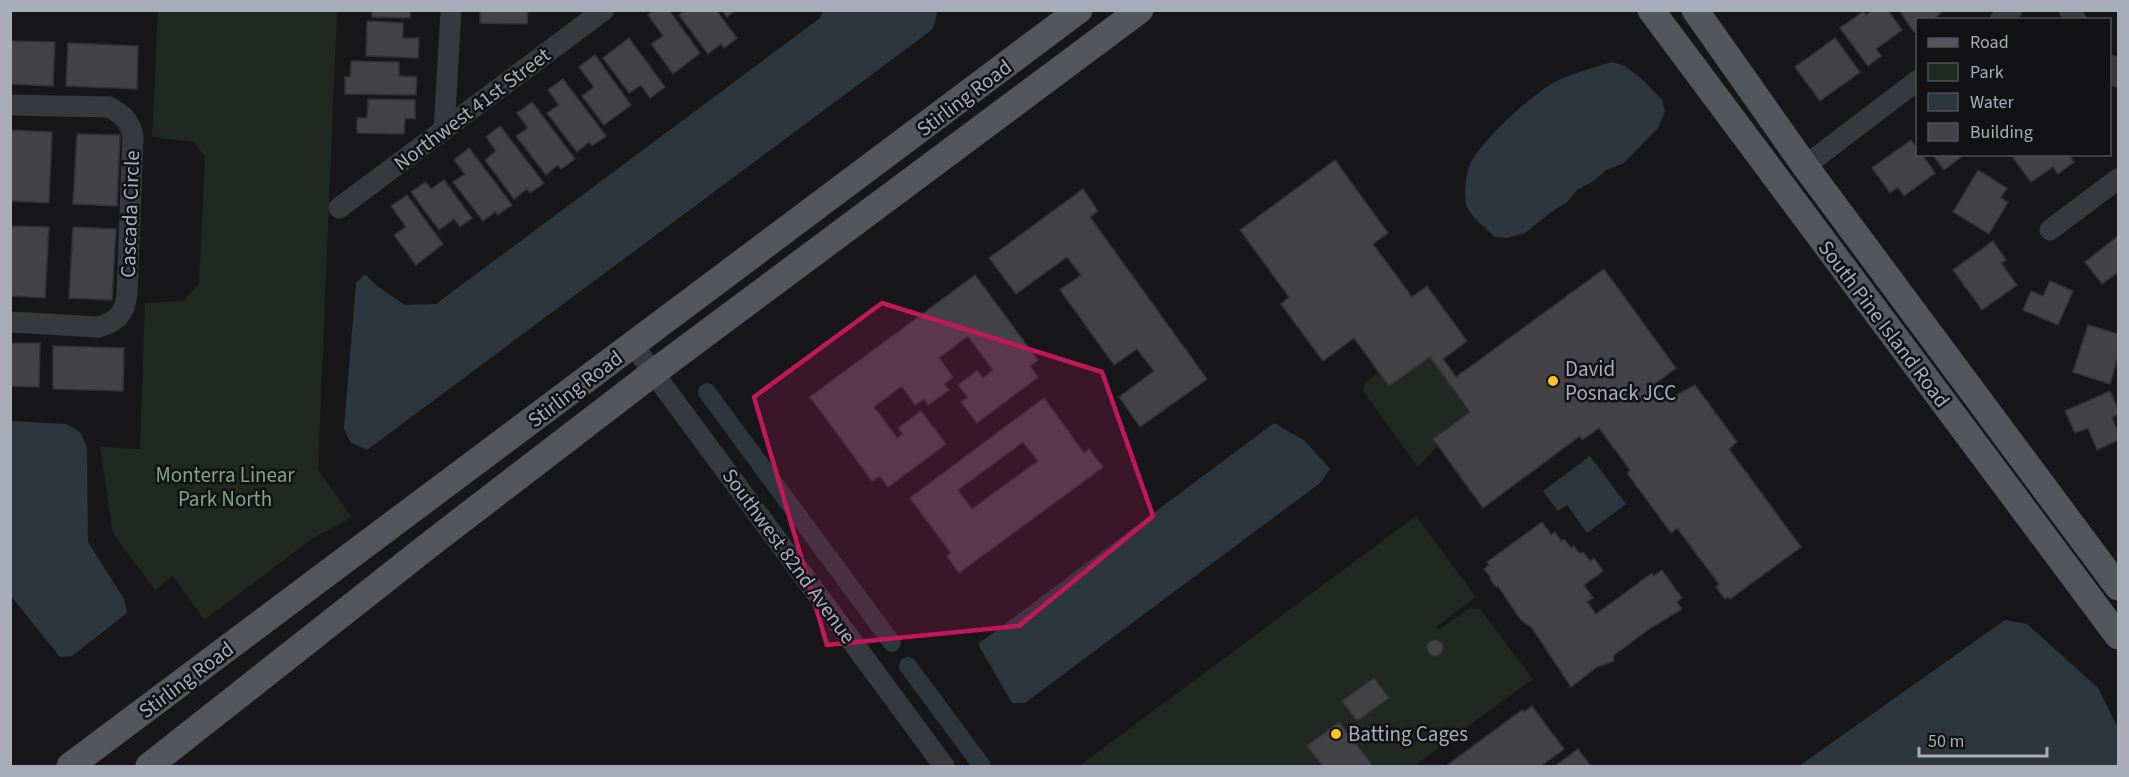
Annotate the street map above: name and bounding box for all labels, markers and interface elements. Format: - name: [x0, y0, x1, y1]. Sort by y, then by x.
- legend: [1916, 18, 2111, 156]
- text: Road: [1970, 30, 2009, 55]
- street label: Northwest 41st Street: [387, 40, 557, 178]
- street label: Stirling Road: [910, 52, 1018, 144]
- text: Park: [1970, 60, 2004, 85]
- text: Water: [1970, 90, 2014, 115]
- text: Building: [1970, 120, 2033, 145]
- street label: Cascada Circle: [113, 150, 147, 278]
- street label: South Pine Island Road: [1811, 234, 1957, 414]
- street label: Stirling Road: [521, 343, 629, 435]
- place label: David Posnack JCC: [1565, 354, 1676, 408]
- marker: David Posnack JCC: [1546, 374, 1560, 388]
- park label: Monterra Linear Park North: [155, 460, 295, 514]
- street label: Southwest 82nd Avenue: [715, 462, 863, 650]
- street label: Stirling Road: [132, 634, 240, 726]
- place label: Batting Cages: [1348, 719, 1468, 749]
- scale bar: [1919, 720, 2046, 758]
- marker: Batting Cages: [1329, 727, 1343, 741]
- text: 50 m: [1928, 729, 1964, 754]

